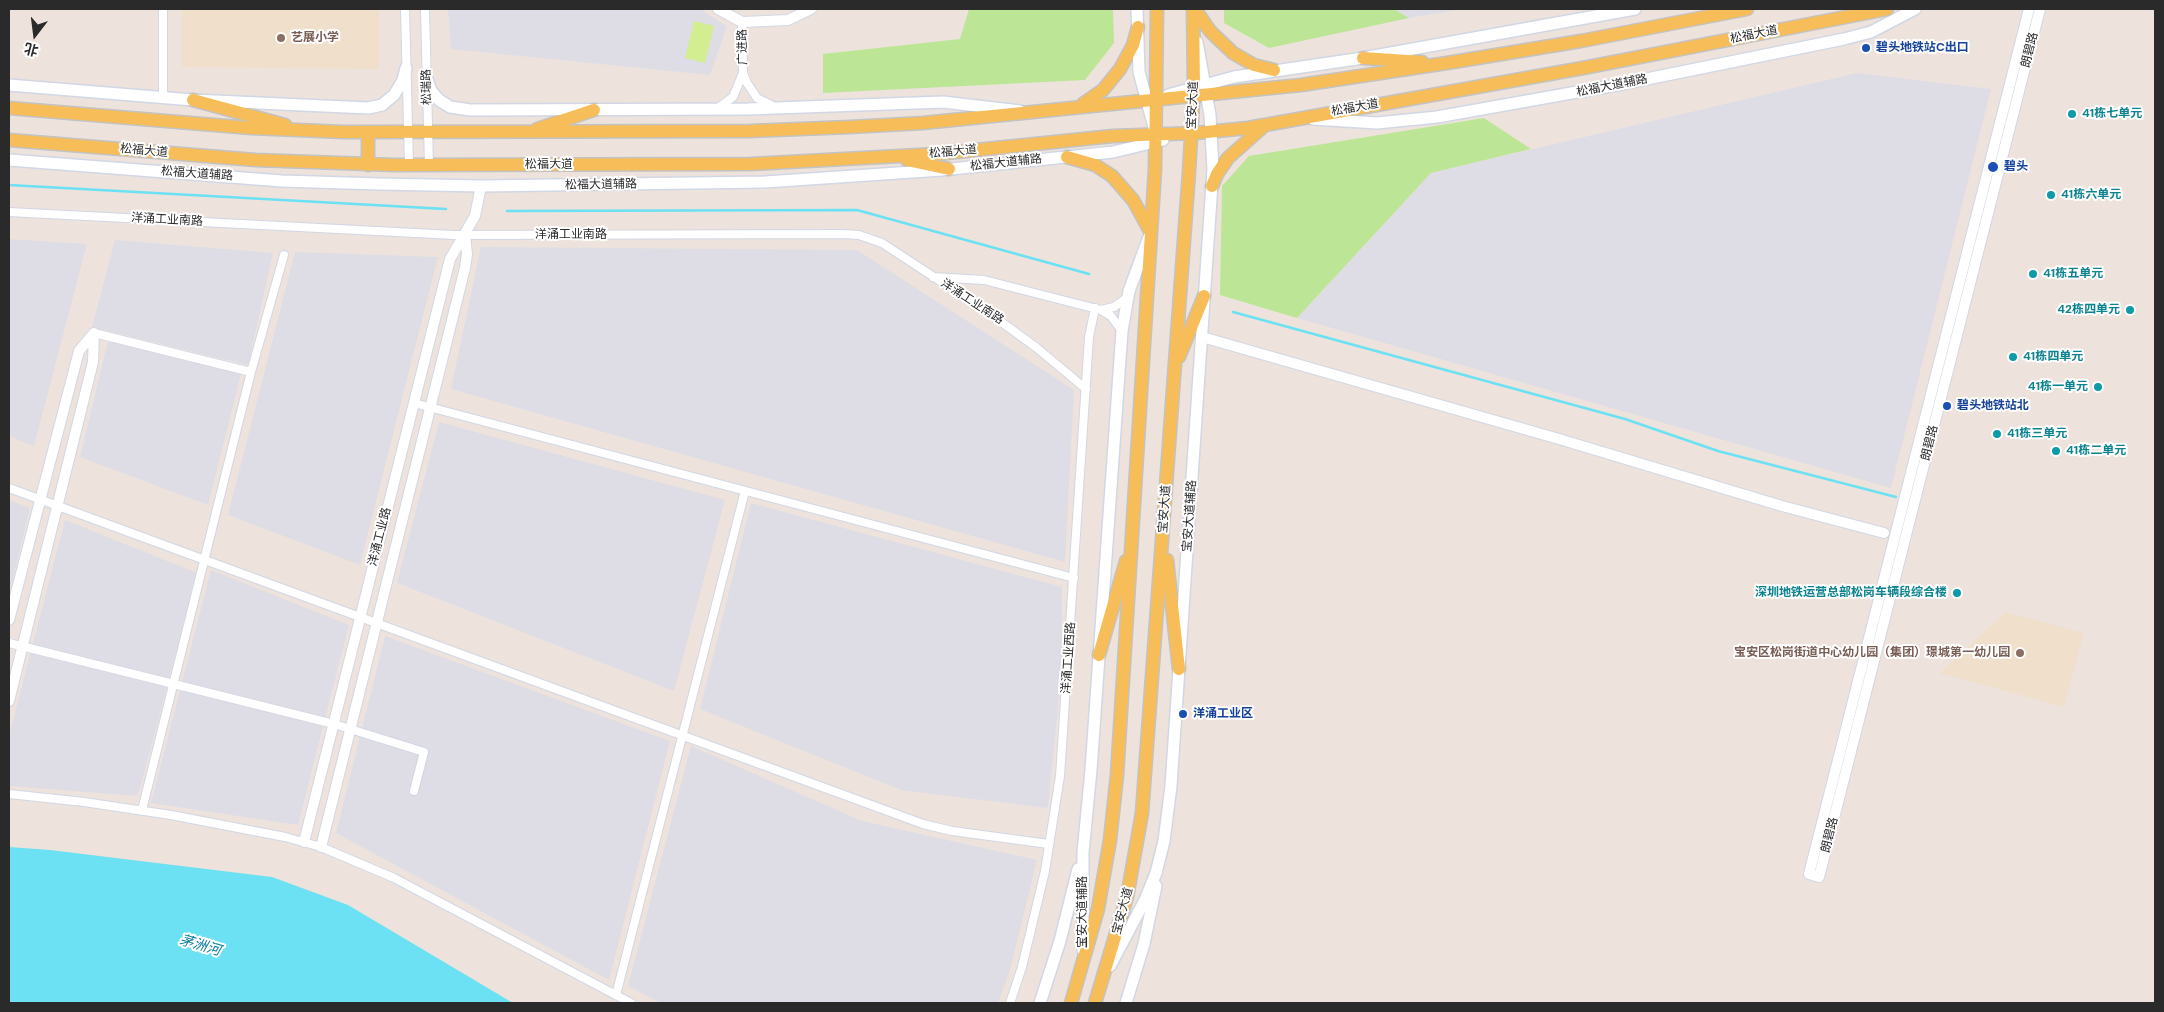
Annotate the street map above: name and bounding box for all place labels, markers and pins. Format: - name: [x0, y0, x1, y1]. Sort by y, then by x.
- place label: 艺展小学: [291, 31, 339, 45]
- marker: 艺展小学: [275, 32, 287, 44]
- place label: 碧头地铁站C出口: [1876, 41, 1969, 55]
- marker: 碧头地铁站C出口: [1860, 42, 1872, 54]
- place label: 41栋七单元: [2082, 107, 2142, 121]
- marker: 41栋七单元: [2066, 108, 2078, 120]
- marker: 碧头: [1986, 160, 2000, 174]
- place label: 碧头: [2004, 160, 2028, 174]
- place label: 41栋六单元: [2061, 188, 2121, 202]
- marker: 41栋六单元: [2045, 189, 2057, 201]
- place label: 41栋五单元: [2043, 267, 2103, 281]
- marker: 41栋五单元: [2027, 268, 2039, 280]
- place label: 42栋四单元: [2057, 303, 2120, 317]
- marker: 42栋四单元: [2124, 304, 2136, 316]
- place label: 41栋四单元: [2023, 350, 2083, 364]
- marker: 41栋四单元: [2007, 351, 2019, 363]
- place label: 41栋一单元: [2028, 380, 2088, 394]
- marker: 41栋一单元: [2092, 381, 2104, 393]
- place label: 碧头地铁站北: [1957, 399, 2029, 413]
- marker: 碧头地铁站北: [1941, 400, 1953, 412]
- place label: 41栋三单元: [2007, 427, 2067, 441]
- marker: 41栋三单元: [1991, 428, 2003, 440]
- place label: 41栋二单元: [2066, 444, 2126, 458]
- marker: 41栋二单元: [2050, 445, 2062, 457]
- place label: 深圳地铁运营总部松岗车辆段综合楼: [1755, 586, 1947, 600]
- marker: 深圳地铁运营总部松岗车辆段综合楼: [1951, 587, 1963, 599]
- place label: 宝安区松岗街道中心幼儿园（集团）璟城第一幼儿园: [1734, 646, 2010, 660]
- marker: 宝安区松岗街道中心幼儿园（集团）璟城第一幼儿园: [2014, 647, 2026, 659]
- place label: 洋涌工业区: [1193, 707, 1253, 721]
- marker: 洋涌工业区: [1177, 708, 1189, 720]

